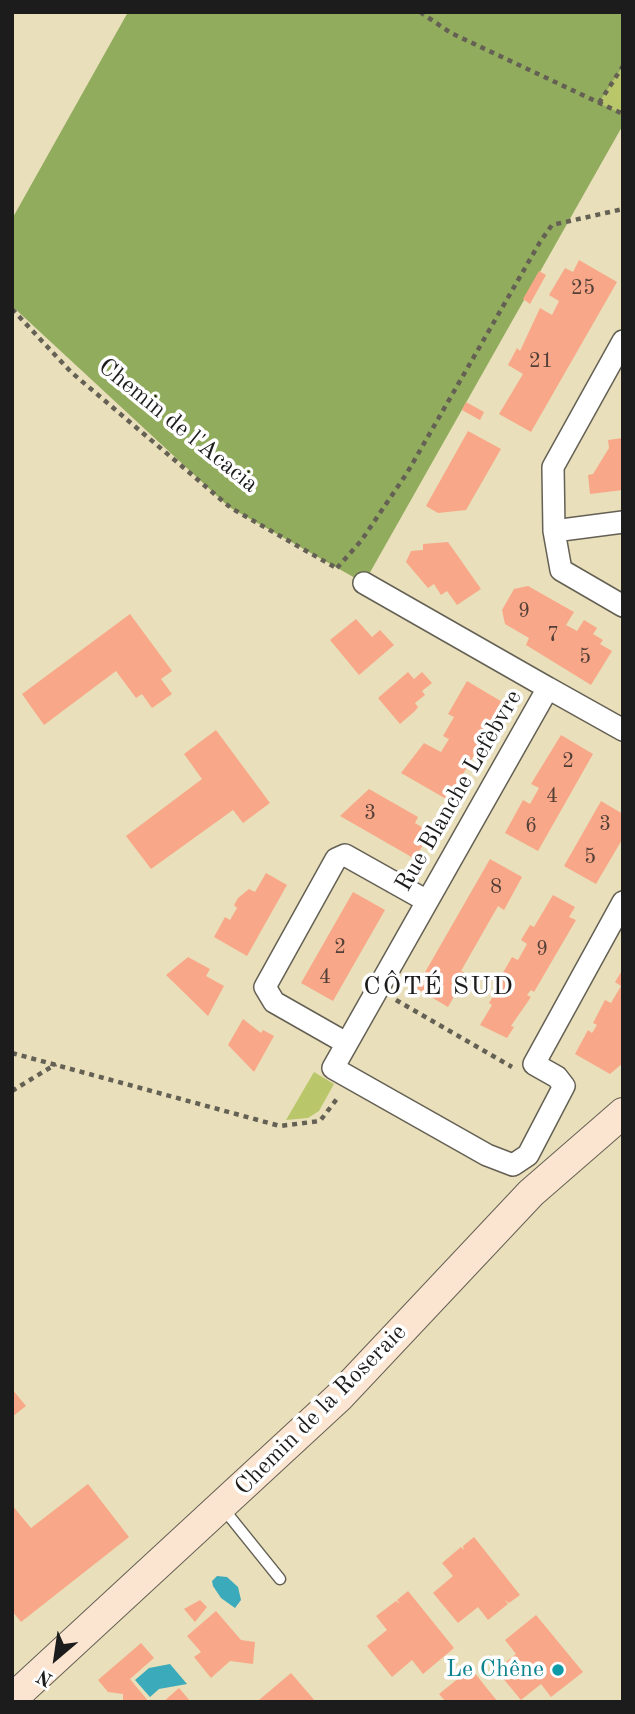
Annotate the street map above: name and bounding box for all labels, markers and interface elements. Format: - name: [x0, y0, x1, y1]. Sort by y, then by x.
- house number: 25: [571, 275, 595, 301]
- house number: 21: [529, 348, 553, 374]
- street label: Chemin de l'Acacia: [92, 353, 264, 499]
- house number: 9: [518, 598, 530, 624]
- house number: 7: [547, 622, 559, 648]
- house number: 5: [579, 644, 591, 670]
- street label: Rue Blanche Lefèbvre: [390, 685, 528, 897]
- house number: 2: [562, 748, 574, 774]
- house number: 4: [546, 783, 558, 809]
- house number: 3: [364, 800, 376, 826]
- house number: 3: [599, 811, 611, 837]
- house number: 6: [525, 813, 537, 839]
- house number: 5: [584, 844, 596, 870]
- house number: 8: [490, 874, 502, 900]
- house number: 2: [334, 934, 346, 960]
- house number: 9: [536, 936, 548, 962]
- house number: 4: [319, 964, 331, 990]
- district label: CÔTÉ SUD: [364, 971, 514, 1003]
- street label: Chemin de la Roseraie: [229, 1318, 413, 1502]
- north arrow: [21, 1623, 91, 1693]
- place label: Le Chêne: [446, 1656, 544, 1684]
- marker: Le Chêne: [550, 1662, 566, 1678]
- text: N: [35, 1665, 57, 1689]

